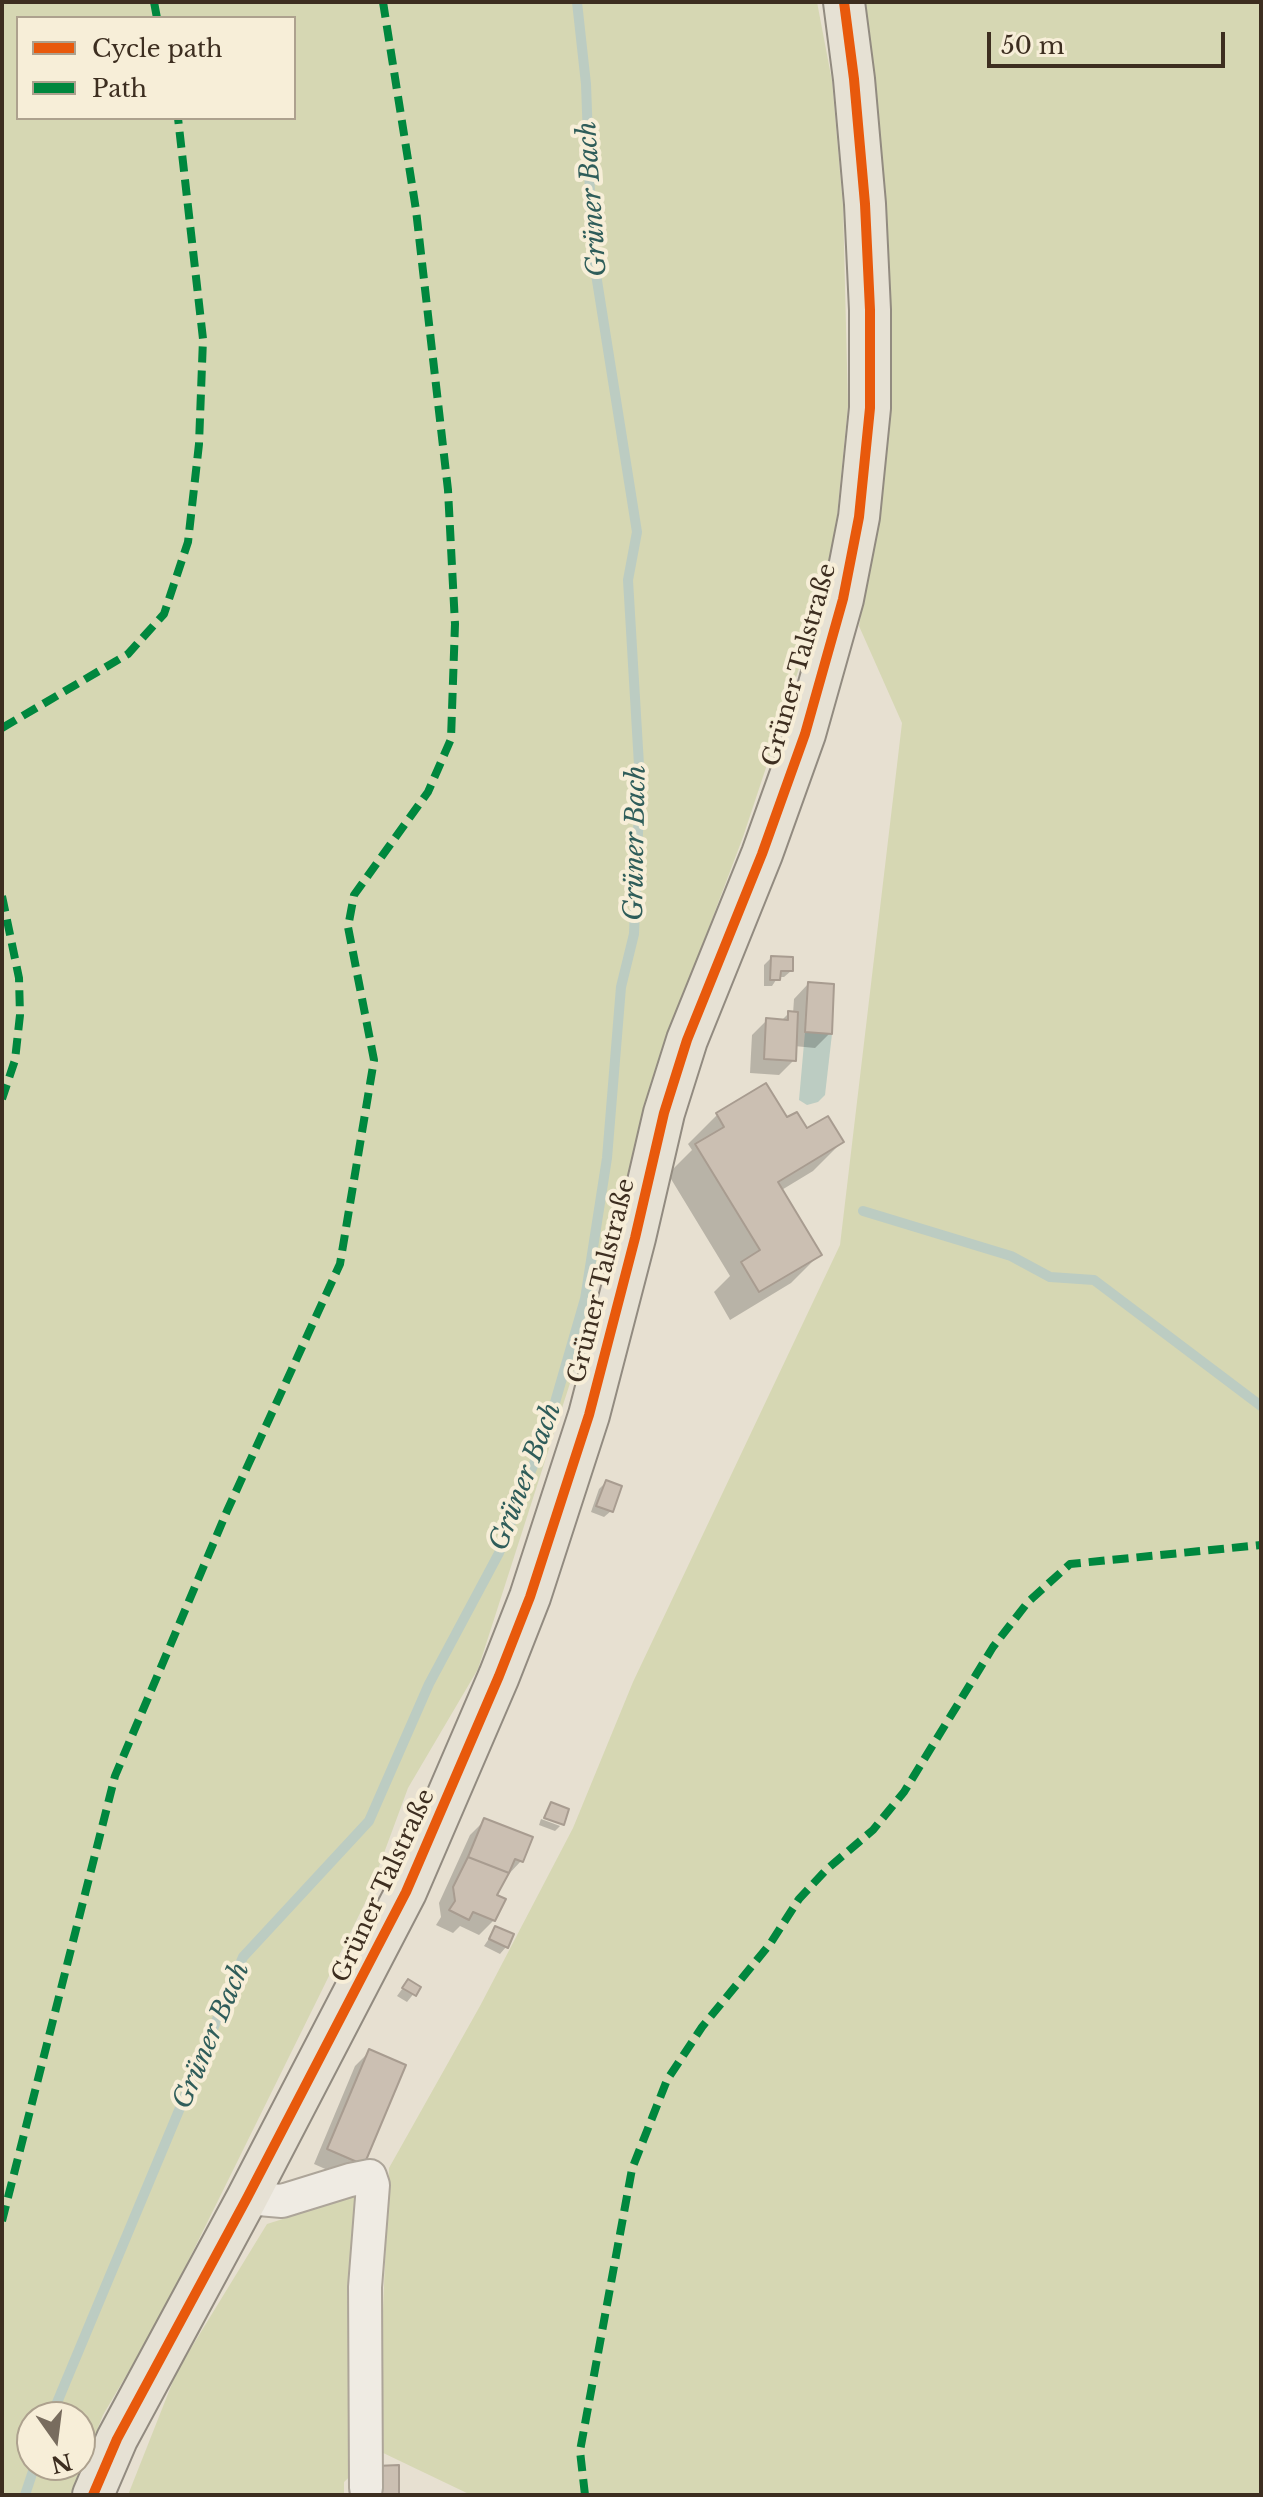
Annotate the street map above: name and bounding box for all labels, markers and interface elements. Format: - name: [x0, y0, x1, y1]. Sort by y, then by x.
- legend: [16, 16, 296, 120]
- scale bar: [991, 16, 1229, 66]
- text: 50 m: [1001, 31, 1064, 60]
- text: Cycle path: [92, 34, 223, 63]
- text: Path: [92, 74, 147, 103]
- water label: Grüner Bach: [572, 120, 614, 278]
- street label: Grüner Talstraße: [757, 560, 843, 770]
- water label: Grüner Bach: [619, 765, 653, 921]
- street label: Grüner Talstraße: [563, 1176, 641, 1386]
- water label: Grüner Bach: [484, 1399, 568, 1555]
- street label: Grüner Talstraße: [327, 1785, 441, 1987]
- water label: Grüner Bach: [167, 1958, 257, 2114]
- north arrow: [16, 2401, 96, 2481]
- text: N: [48, 2447, 75, 2478]

